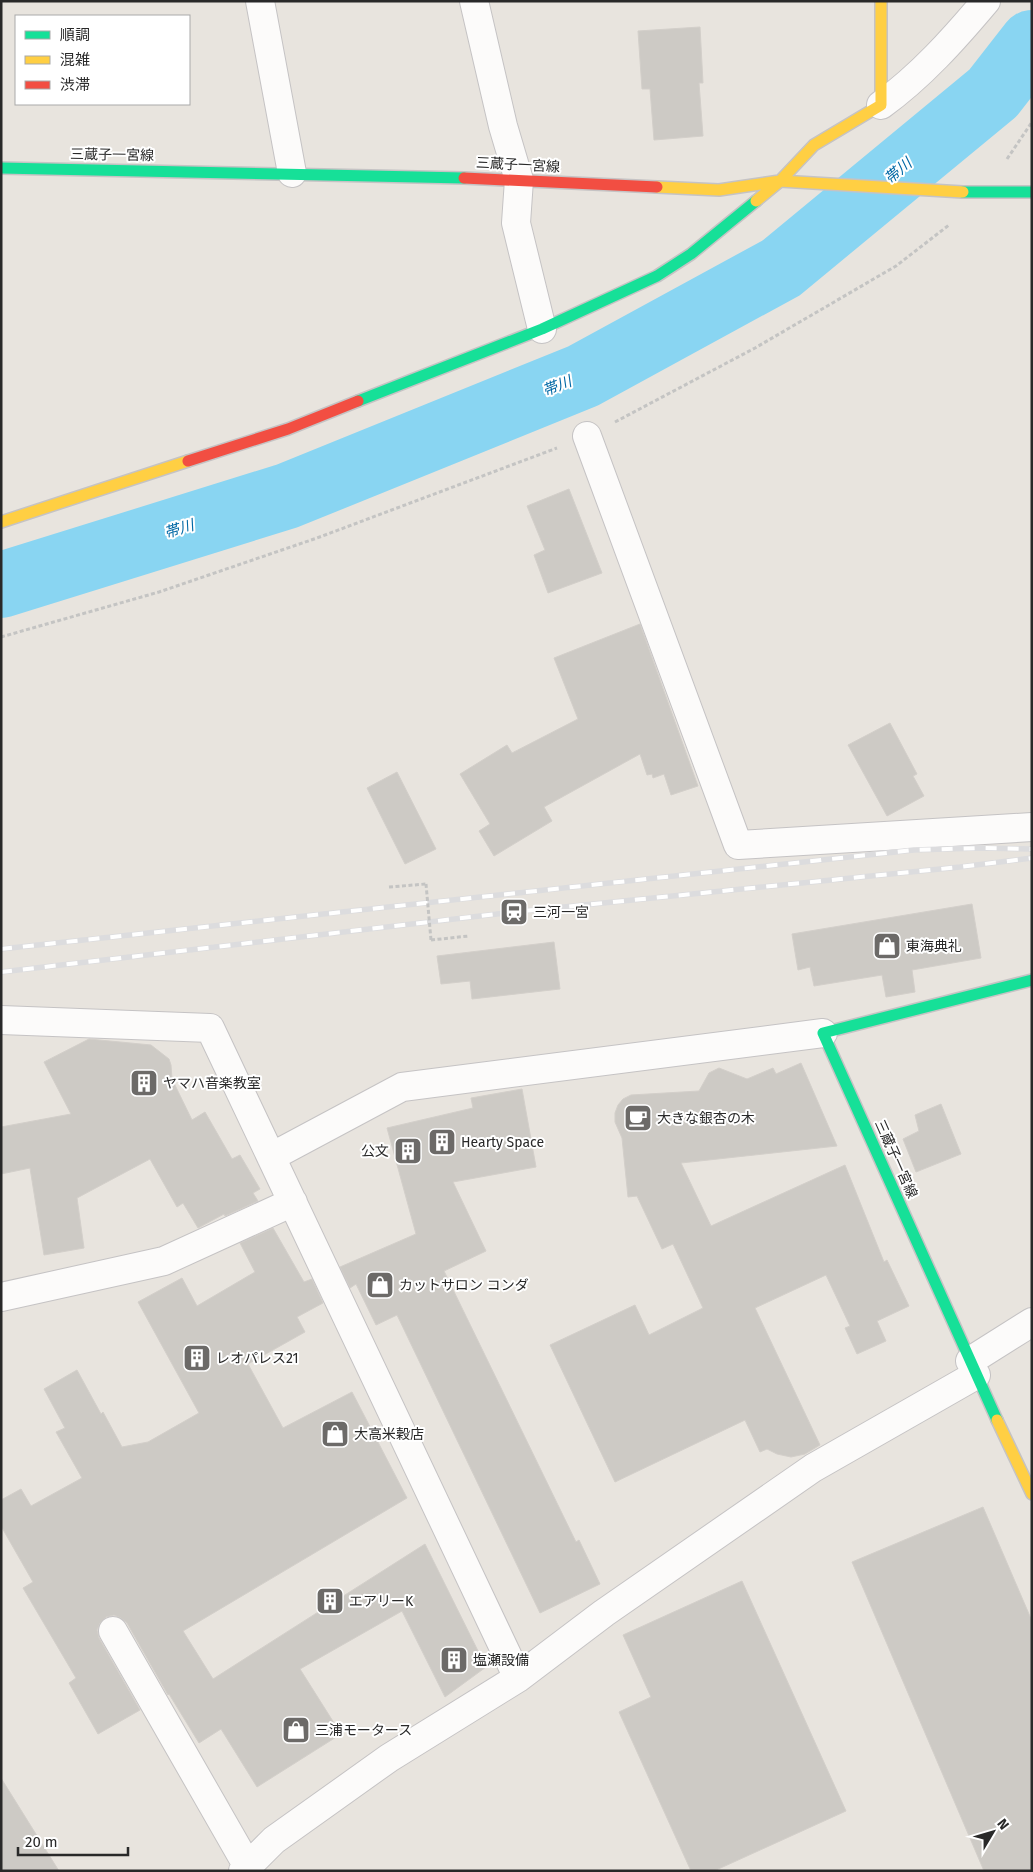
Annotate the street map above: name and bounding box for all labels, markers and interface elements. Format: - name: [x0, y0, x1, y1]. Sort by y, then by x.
- legend: [15, 15, 190, 105]
- text: 順調: [60, 26, 90, 44]
- text: 混雑: [60, 51, 90, 69]
- text: 渋滞: [60, 76, 90, 94]
- street label: 三蔵子一宮線: [70, 146, 154, 164]
- water label: 帯川: [881, 153, 917, 188]
- street label: 三蔵子一宮線: [476, 154, 560, 176]
- water label: 帯川: [540, 371, 576, 400]
- water label: 帯川: [162, 515, 198, 542]
- station icon: 三河一宮: [499, 897, 529, 927]
- place label: 三河一宮: [533, 904, 589, 921]
- shop icon: 東海典礼: [872, 931, 902, 961]
- place label: 東海典礼: [906, 938, 962, 955]
- building icon: ヤマハ音楽教室: [129, 1068, 159, 1098]
- place label: ヤマハ音楽教室: [163, 1075, 261, 1092]
- cafe icon: 大きな銀杏の木: [623, 1103, 653, 1133]
- place label: 大きな銀杏の木: [657, 1110, 755, 1127]
- street label: 三蔵子一宮線: [871, 1117, 921, 1201]
- building icon: Hearty Space: [427, 1127, 457, 1157]
- place label: Hearty Space: [461, 1134, 544, 1151]
- building icon: 公文: [393, 1136, 423, 1166]
- place label: 公文: [361, 1143, 389, 1160]
- shop icon: カットサロン コンダ: [365, 1270, 395, 1300]
- place label: カットサロン コンダ: [399, 1277, 529, 1294]
- building icon: レオパレス21: [182, 1343, 212, 1373]
- place label: レオパレス21: [216, 1350, 299, 1367]
- shop icon: 大高米穀店: [320, 1419, 350, 1449]
- place label: 大高米穀店: [354, 1426, 424, 1443]
- building icon: エアリーK: [315, 1586, 345, 1616]
- place label: エアリーK: [349, 1593, 414, 1610]
- building icon: 塩瀬設備: [439, 1645, 469, 1675]
- place label: 塩瀬設備: [473, 1652, 529, 1669]
- shop icon: 三浦モータース: [281, 1715, 311, 1745]
- place label: 三浦モータース: [315, 1722, 412, 1739]
- north arrow: [968, 1807, 1018, 1857]
- text: N: [993, 1815, 1012, 1833]
- scale bar: [18, 1824, 128, 1856]
- text: 20 m: [25, 1833, 58, 1851]

